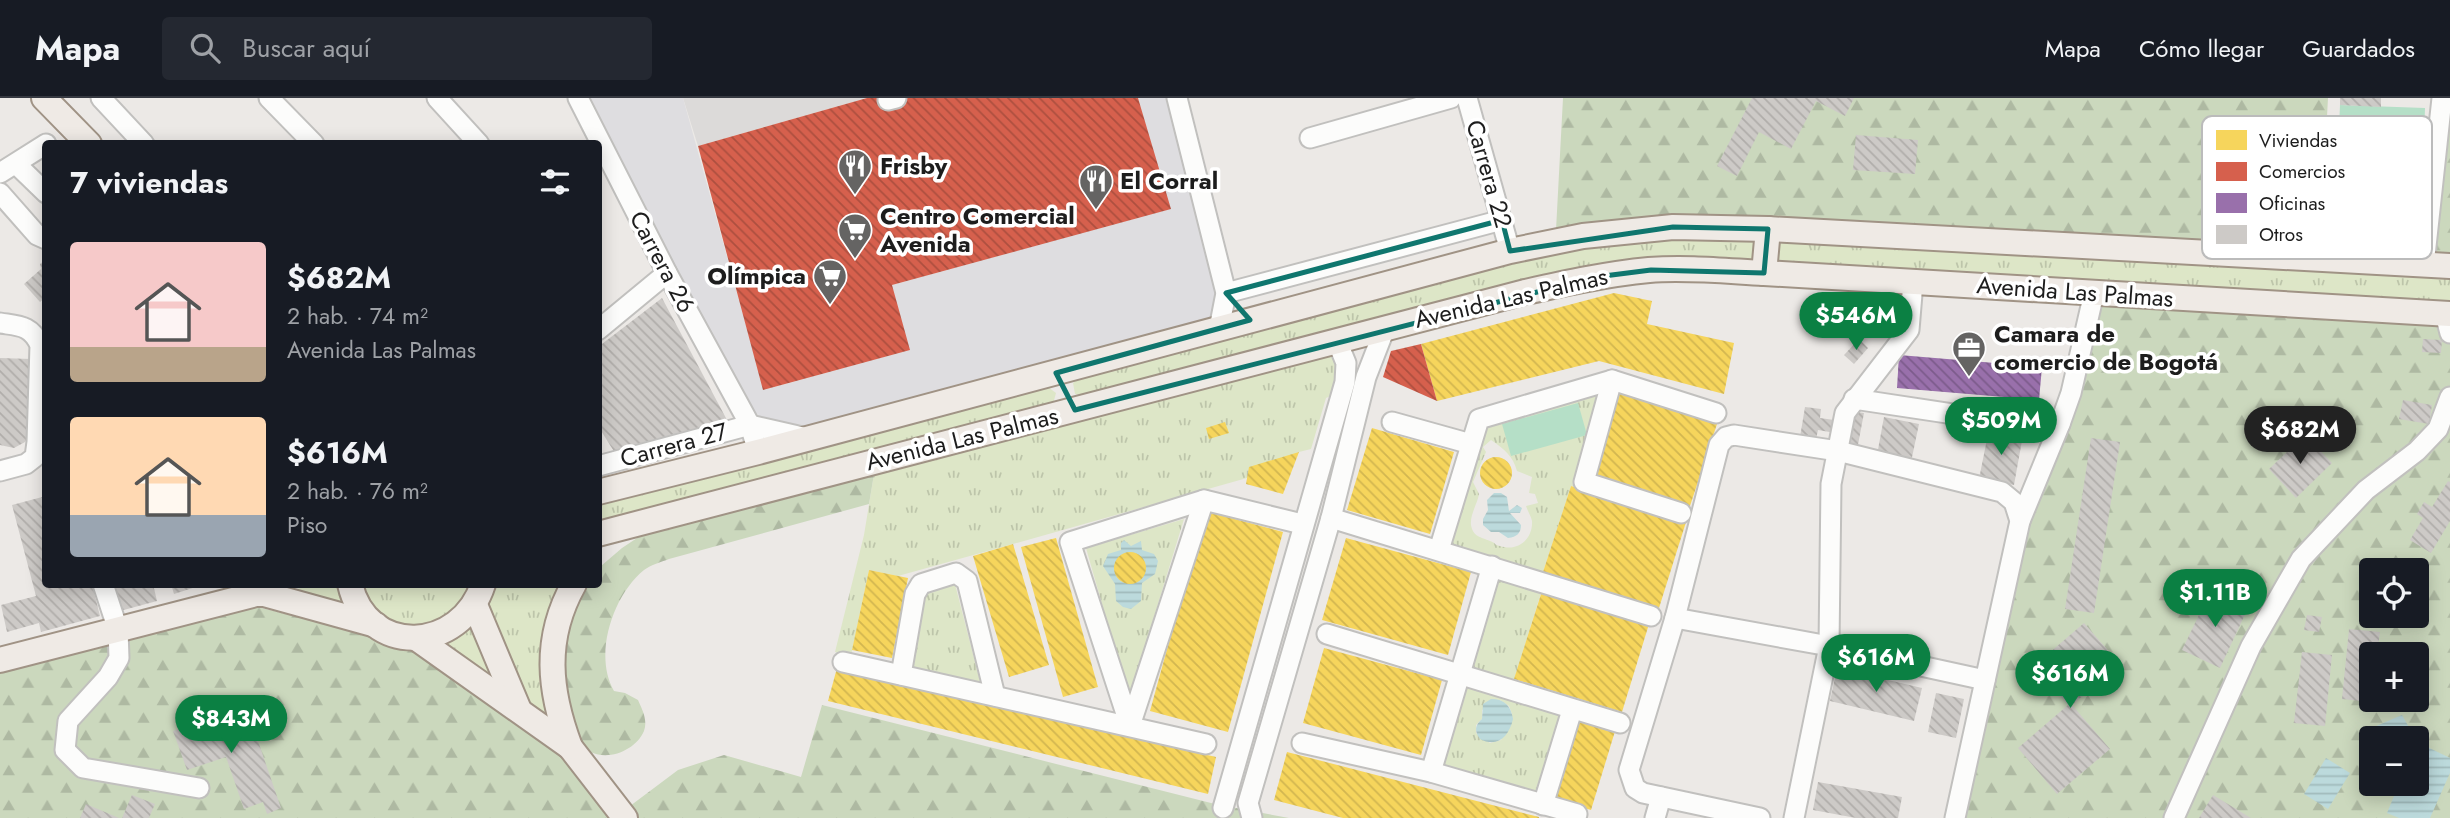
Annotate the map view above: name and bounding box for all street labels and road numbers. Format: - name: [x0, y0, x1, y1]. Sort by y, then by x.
- street label: Carrera 22: [1457, 116, 1522, 232]
- street label: Carrera 26: [621, 205, 704, 319]
- street label: Avenida Las Palmas: [1411, 258, 1611, 337]
- street label: Avenida Las Palmas: [1975, 267, 2175, 316]
- street label: Avenida Las Palmas: [862, 398, 1062, 479]
- street label: Carrera 27: [616, 413, 732, 476]

